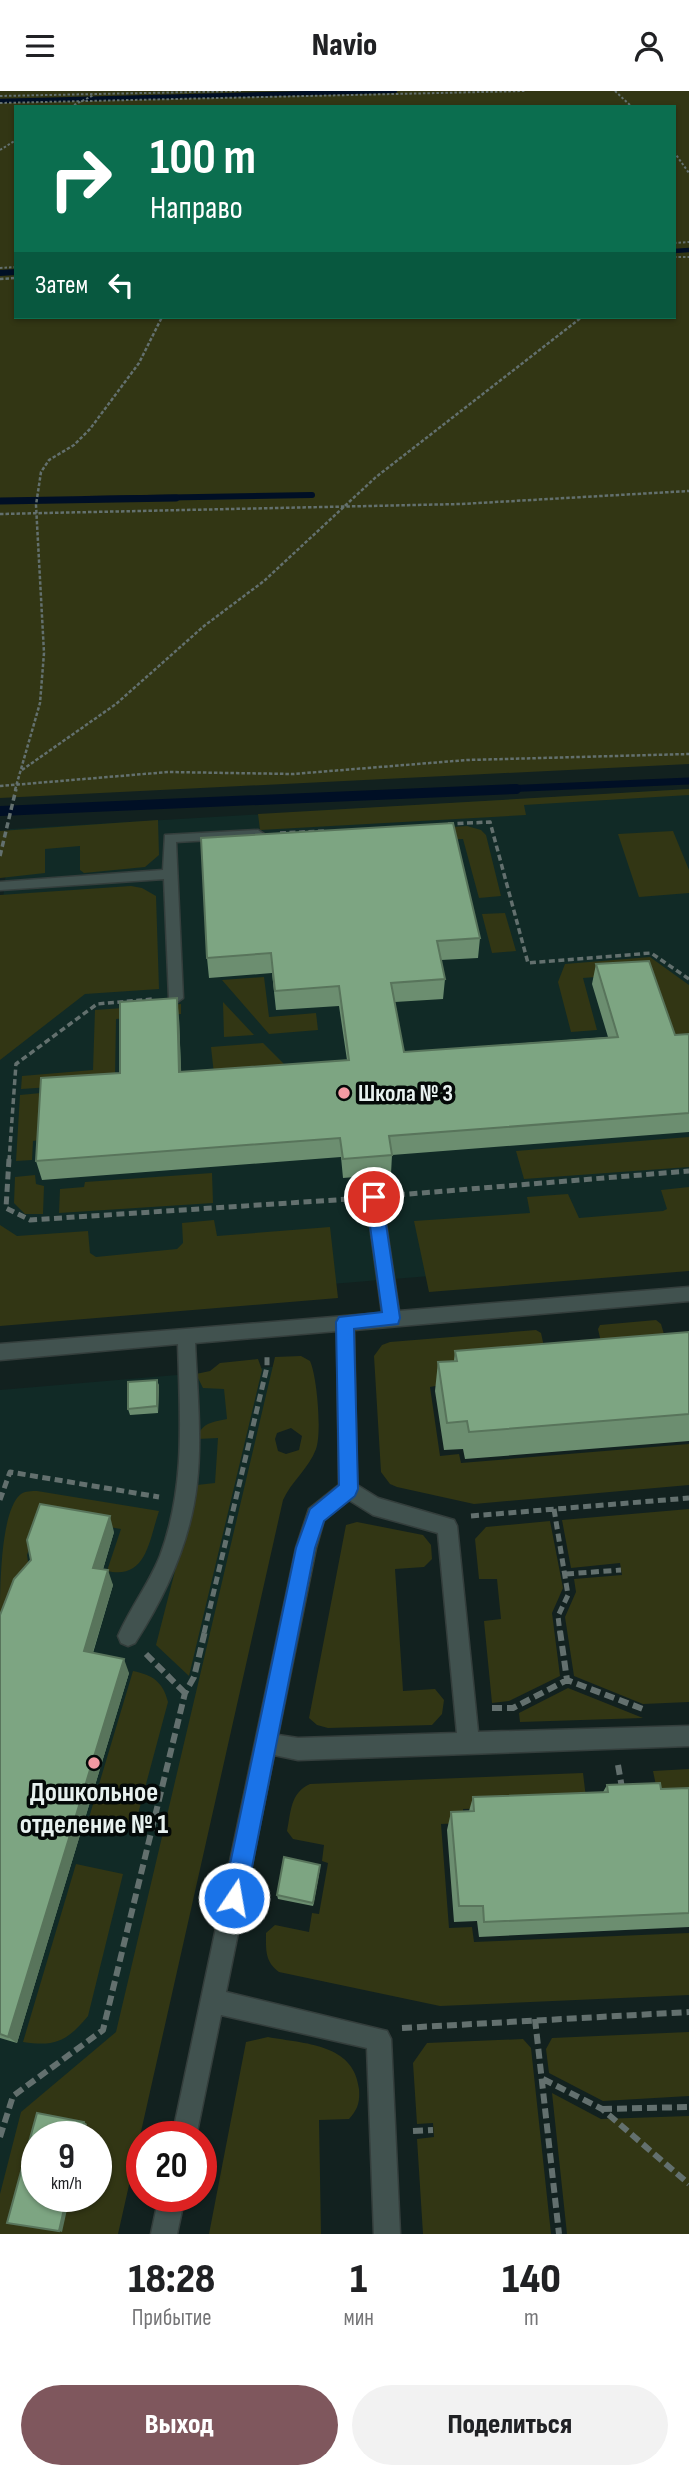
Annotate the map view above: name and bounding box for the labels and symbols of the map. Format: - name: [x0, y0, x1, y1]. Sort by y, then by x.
- place label: Школа № 3: [358, 1079, 453, 1108]
- marker: Школа № 3: [336, 1085, 352, 1101]
- pin: [344, 1167, 404, 1227]
- marker: Дошкольное отделение № 1: [86, 1755, 102, 1771]
- place label: Дошкольное отделение № 1: [20, 1776, 168, 1841]
- position arrow: [197, 1861, 271, 1935]
- speed limit sign: 20: [126, 2121, 217, 2212]

